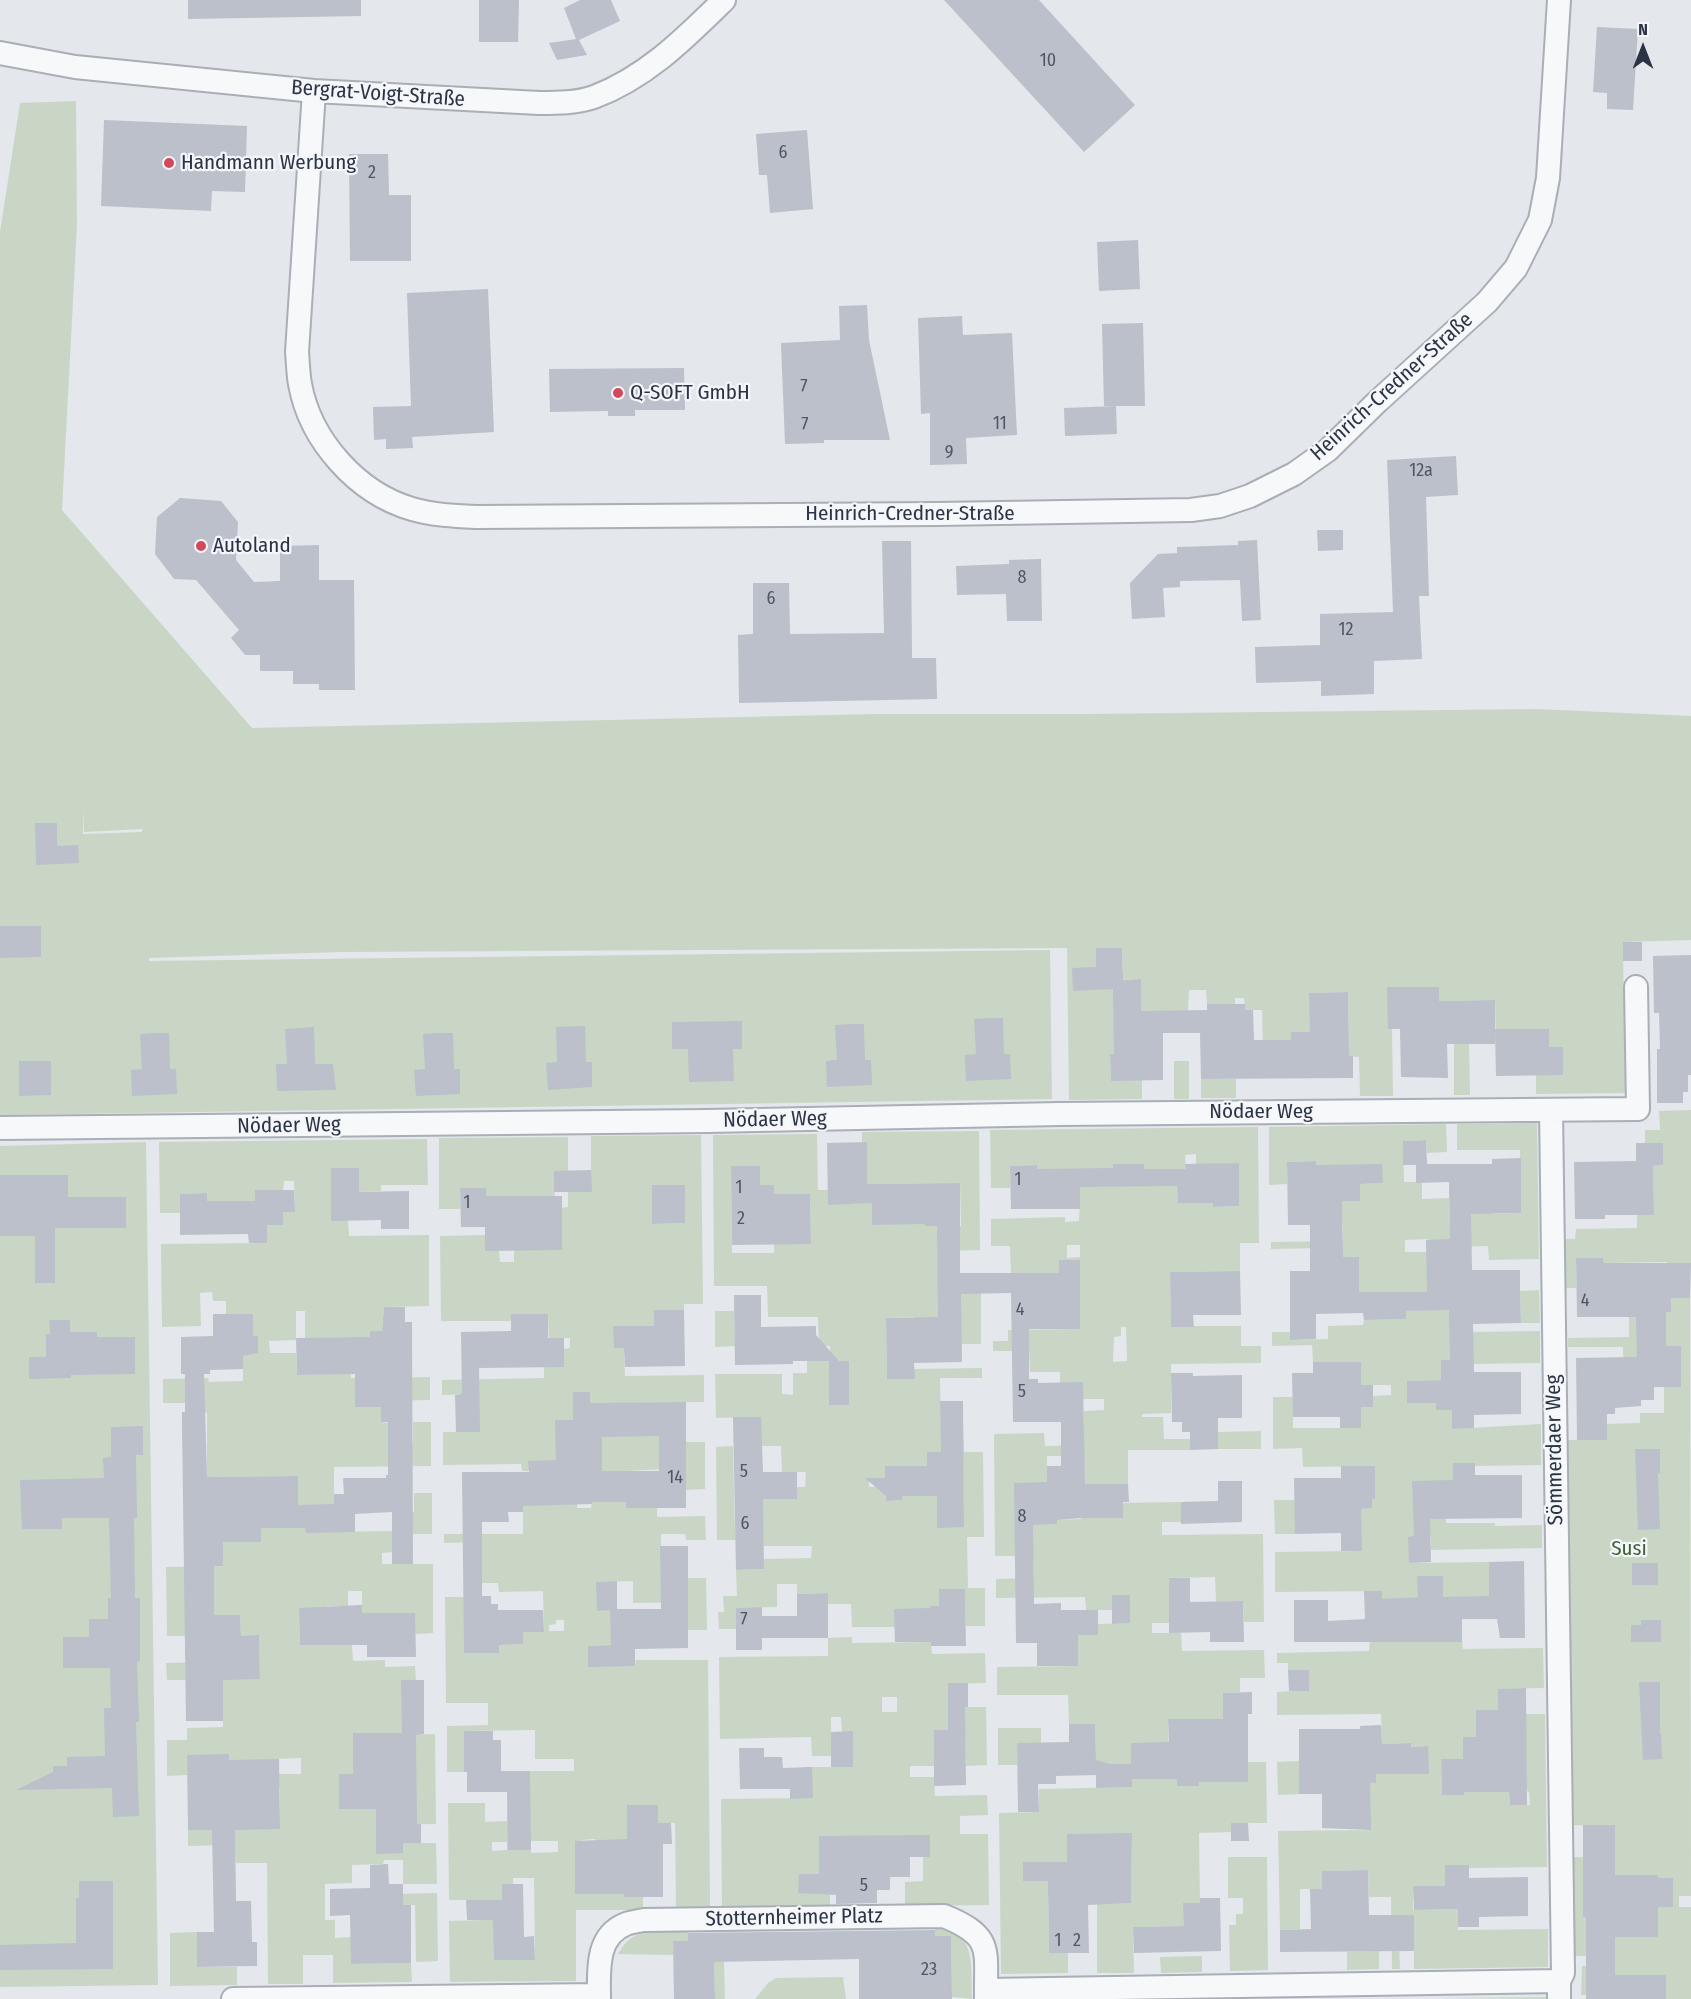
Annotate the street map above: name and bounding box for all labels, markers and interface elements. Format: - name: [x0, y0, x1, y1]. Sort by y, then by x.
- north arrow: [1613, 18, 1673, 78]
- text: N: [1638, 20, 1648, 39]
- house number: 10: [1040, 50, 1056, 72]
- street label: Bergrat-Voigt-Straße: [290, 75, 466, 113]
- house number: 6: [779, 142, 787, 164]
- place label: Handmann Werbung: [181, 150, 356, 176]
- marker: Handmann Werbung: [162, 156, 176, 170]
- house number: 2: [368, 162, 376, 184]
- street label: Heinrich-Credner-Straße: [1306, 308, 1478, 466]
- house number: 7: [800, 376, 808, 398]
- place label: Q-SOFT GmbH: [630, 380, 750, 406]
- marker: Q-SOFT GmbH: [611, 386, 625, 400]
- house number: 11: [993, 413, 1007, 435]
- house number: 7: [801, 414, 809, 436]
- house number: 9: [945, 442, 953, 464]
- house number: 12a: [1409, 460, 1433, 482]
- street label: Heinrich-Credner-Straße: [805, 501, 1015, 527]
- place label: Autoland: [213, 533, 291, 559]
- marker: Autoland: [194, 539, 208, 553]
- house number: 8: [1018, 567, 1026, 589]
- house number: 6: [767, 588, 775, 610]
- house number: 12: [1339, 619, 1353, 641]
- street label: Nödaer Weg: [1209, 1099, 1313, 1125]
- street label: Nödaer Weg: [723, 1106, 827, 1134]
- street label: Nödaer Weg: [237, 1112, 341, 1140]
- house number: 1: [1014, 1169, 1022, 1191]
- house number: 1: [735, 1177, 743, 1199]
- house number: 1: [463, 1192, 471, 1214]
- house number: 2: [737, 1208, 745, 1230]
- house number: 4: [1581, 1290, 1589, 1312]
- house number: 4: [1016, 1299, 1024, 1321]
- street label: Sömmerdaer Weg: [1541, 1374, 1569, 1526]
- house number: 5: [1018, 1381, 1026, 1403]
- house number: 5: [740, 1461, 748, 1483]
- house number: 14: [667, 1467, 683, 1489]
- house number: 8: [1018, 1506, 1026, 1528]
- house number: 6: [741, 1513, 749, 1535]
- park label: Susi: [1611, 1536, 1647, 1562]
- house number: 7: [740, 1609, 748, 1631]
- house number: 5: [860, 1875, 868, 1897]
- street label: Stotternheimer Platz: [705, 1904, 883, 1932]
- house number: 1: [1054, 1930, 1062, 1952]
- house number: 2: [1073, 1930, 1081, 1952]
- house number: 23: [921, 1959, 937, 1981]

